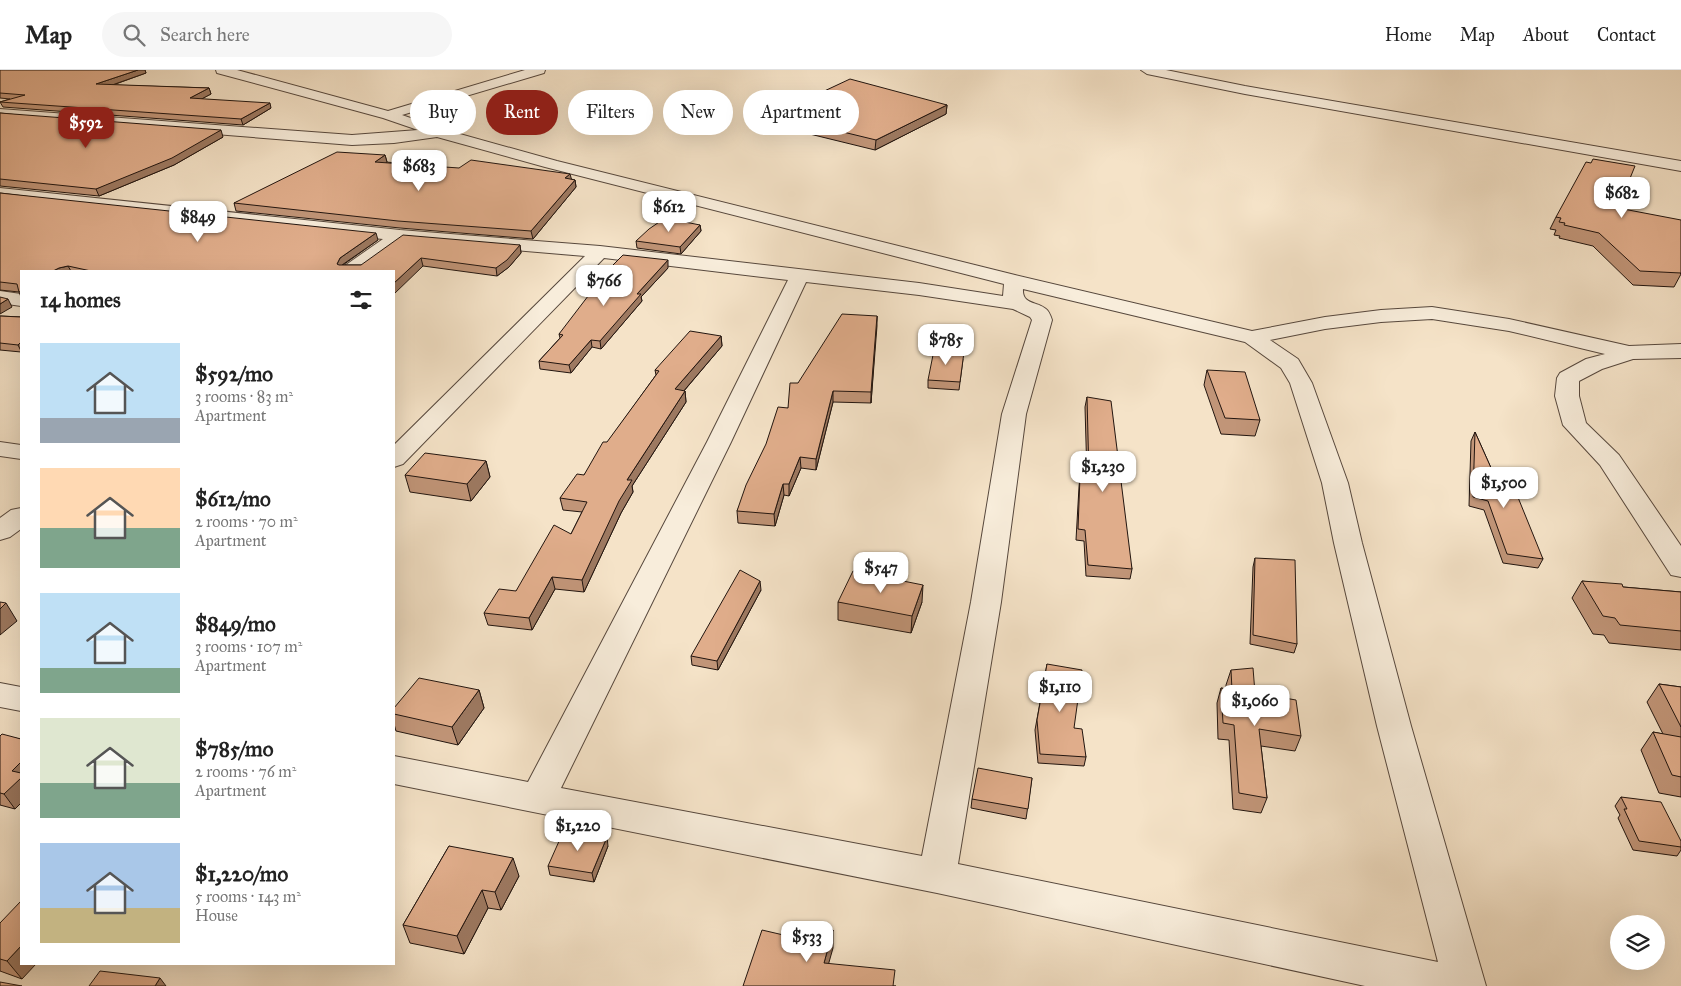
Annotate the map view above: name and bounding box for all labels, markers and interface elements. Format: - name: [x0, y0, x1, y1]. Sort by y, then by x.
- search box: [102, 12, 452, 57]
- text: Map: [25, 20, 72, 50]
- icon: search: [120, 21, 148, 49]
- text: Search here: [160, 23, 250, 46]
- text: Home: [1385, 24, 1432, 46]
- text: Map: [1460, 24, 1495, 46]
- text: About: [1523, 24, 1569, 46]
- text: Contact: [1597, 24, 1656, 46]
- chip: Buy: [410, 90, 476, 135]
- chip: Rent: [486, 90, 558, 135]
- chip: Filters: [568, 90, 653, 135]
- chip: New: [663, 90, 733, 135]
- chip: Apartment: [743, 90, 859, 135]
- pin: $592: [56, 106, 116, 149]
- text: $592: [69, 113, 103, 132]
- pin: $683: [389, 150, 449, 192]
- text: $683: [403, 156, 435, 175]
- pin: $682: [1592, 176, 1652, 219]
- text: $682: [1605, 183, 1639, 202]
- pin: $612: [639, 190, 699, 233]
- text: $612: [653, 197, 685, 216]
- pin: $849: [168, 200, 228, 243]
- text: $849: [180, 207, 216, 226]
- pin: $766: [574, 264, 634, 307]
- text: $766: [587, 271, 621, 290]
- icon: filters: [347, 286, 375, 314]
- text: 14 homes: [40, 287, 121, 313]
- pin: $785: [916, 324, 976, 366]
- text: $785: [929, 330, 963, 349]
- text: $592/mo: [195, 361, 273, 387]
- icon: home: [80, 363, 140, 423]
- text: 3 rooms · 83 m²: [195, 387, 293, 406]
- text: Apartment: [195, 406, 267, 425]
- pin: $1,230: [1062, 450, 1144, 493]
- text: $1,230: [1081, 457, 1125, 476]
- pin: $1,500: [1463, 466, 1545, 509]
- text: $1,500: [1481, 473, 1527, 492]
- text: $612/mo: [195, 486, 271, 512]
- icon: home: [80, 488, 140, 548]
- text: 2 rooms · 70 m²: [195, 512, 298, 531]
- text: Apartment: [195, 531, 267, 550]
- pin: $547: [851, 552, 911, 594]
- text: $547: [864, 558, 898, 577]
- text: $849/mo: [195, 611, 276, 637]
- icon: home: [80, 613, 140, 673]
- text: 3 rooms · 107 m²: [195, 637, 302, 656]
- text: Apartment: [195, 656, 267, 675]
- pin: $1,110: [1019, 670, 1101, 713]
- text: $1,110: [1039, 677, 1081, 696]
- pin: $1,060: [1214, 684, 1296, 727]
- text: $1,060: [1232, 691, 1278, 710]
- text: $785/mo: [195, 736, 273, 762]
- icon: home: [80, 738, 140, 798]
- text: 2 rooms · 76 m²: [195, 762, 296, 781]
- text: Apartment: [195, 781, 267, 800]
- pin: $1,220: [537, 810, 619, 852]
- text: $1,220: [555, 816, 601, 835]
- text: $1,220/mo: [195, 861, 288, 887]
- icon: home: [80, 863, 140, 923]
- text: 5 rooms · 143 m²: [195, 887, 301, 906]
- text: House: [195, 906, 238, 925]
- map controls: [1610, 915, 1665, 970]
- button: layers: [1610, 915, 1665, 970]
- pin: $533: [777, 920, 837, 963]
- text: $533: [792, 927, 822, 946]

